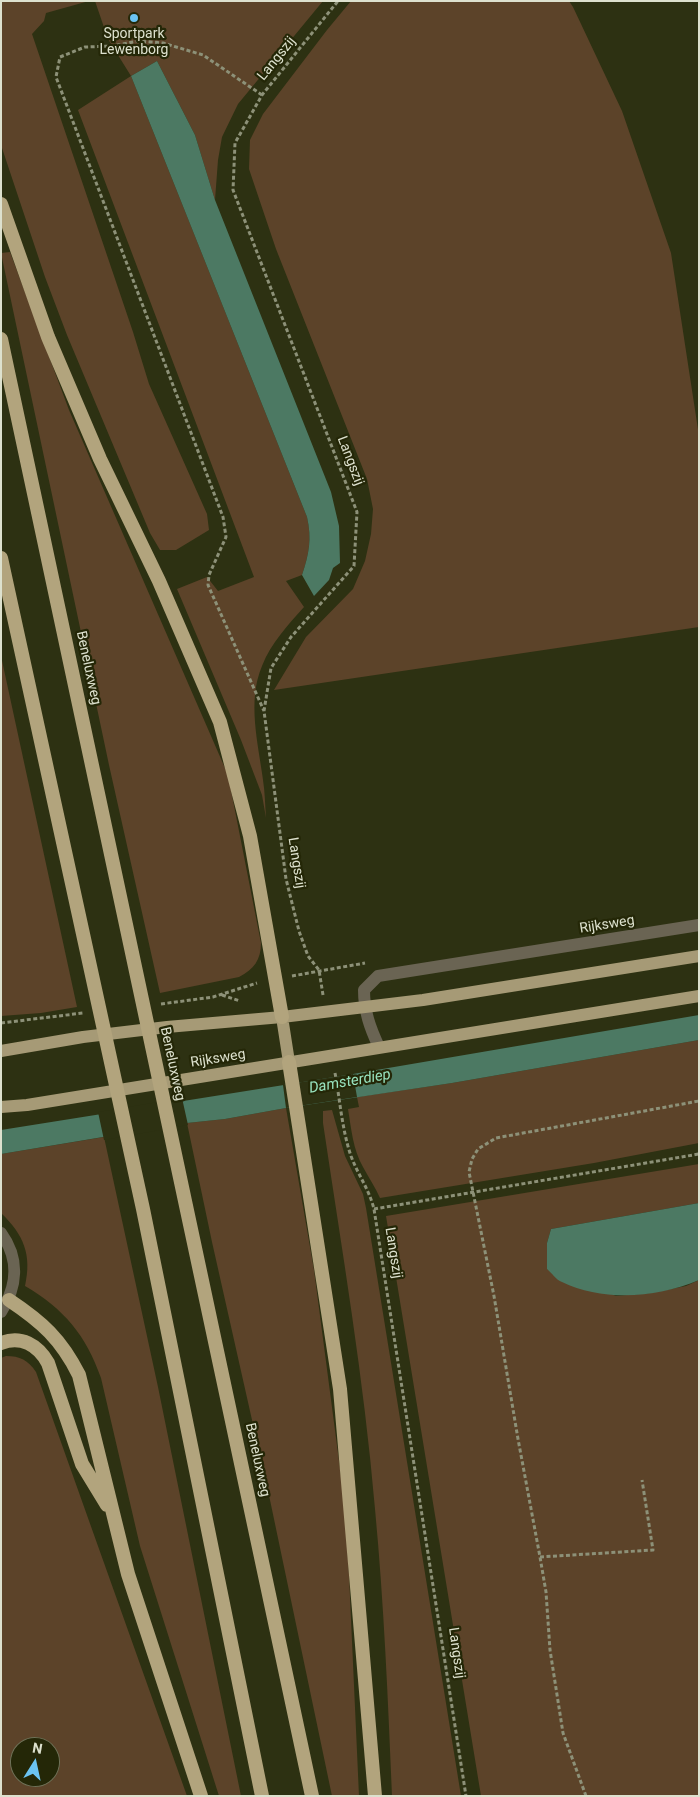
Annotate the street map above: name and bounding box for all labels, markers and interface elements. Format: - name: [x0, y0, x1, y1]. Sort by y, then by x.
- marker: Sportpark Lewenborg: [128, 12, 140, 24]
- place label: Sportpark Lewenborg: [100, 26, 168, 58]
- street label: Langszij: [254, 34, 300, 84]
- street label: Langszij: [333, 434, 367, 488]
- street label: Beneluxweg: [72, 629, 104, 707]
- street label: Langszij: [284, 836, 308, 890]
- street label: Rijksweg: [578, 912, 636, 938]
- street label: Beneluxweg: [156, 1025, 188, 1103]
- street label: Rijksweg: [189, 1046, 247, 1072]
- water label: Damsterdiep: [308, 1066, 392, 1098]
- street label: Langszij: [381, 1226, 405, 1280]
- street label: Beneluxweg: [241, 1421, 273, 1499]
- street label: Langszij: [444, 1626, 468, 1680]
- north arrow: [10, 1737, 60, 1787]
- text: N: [31, 1739, 44, 1757]

